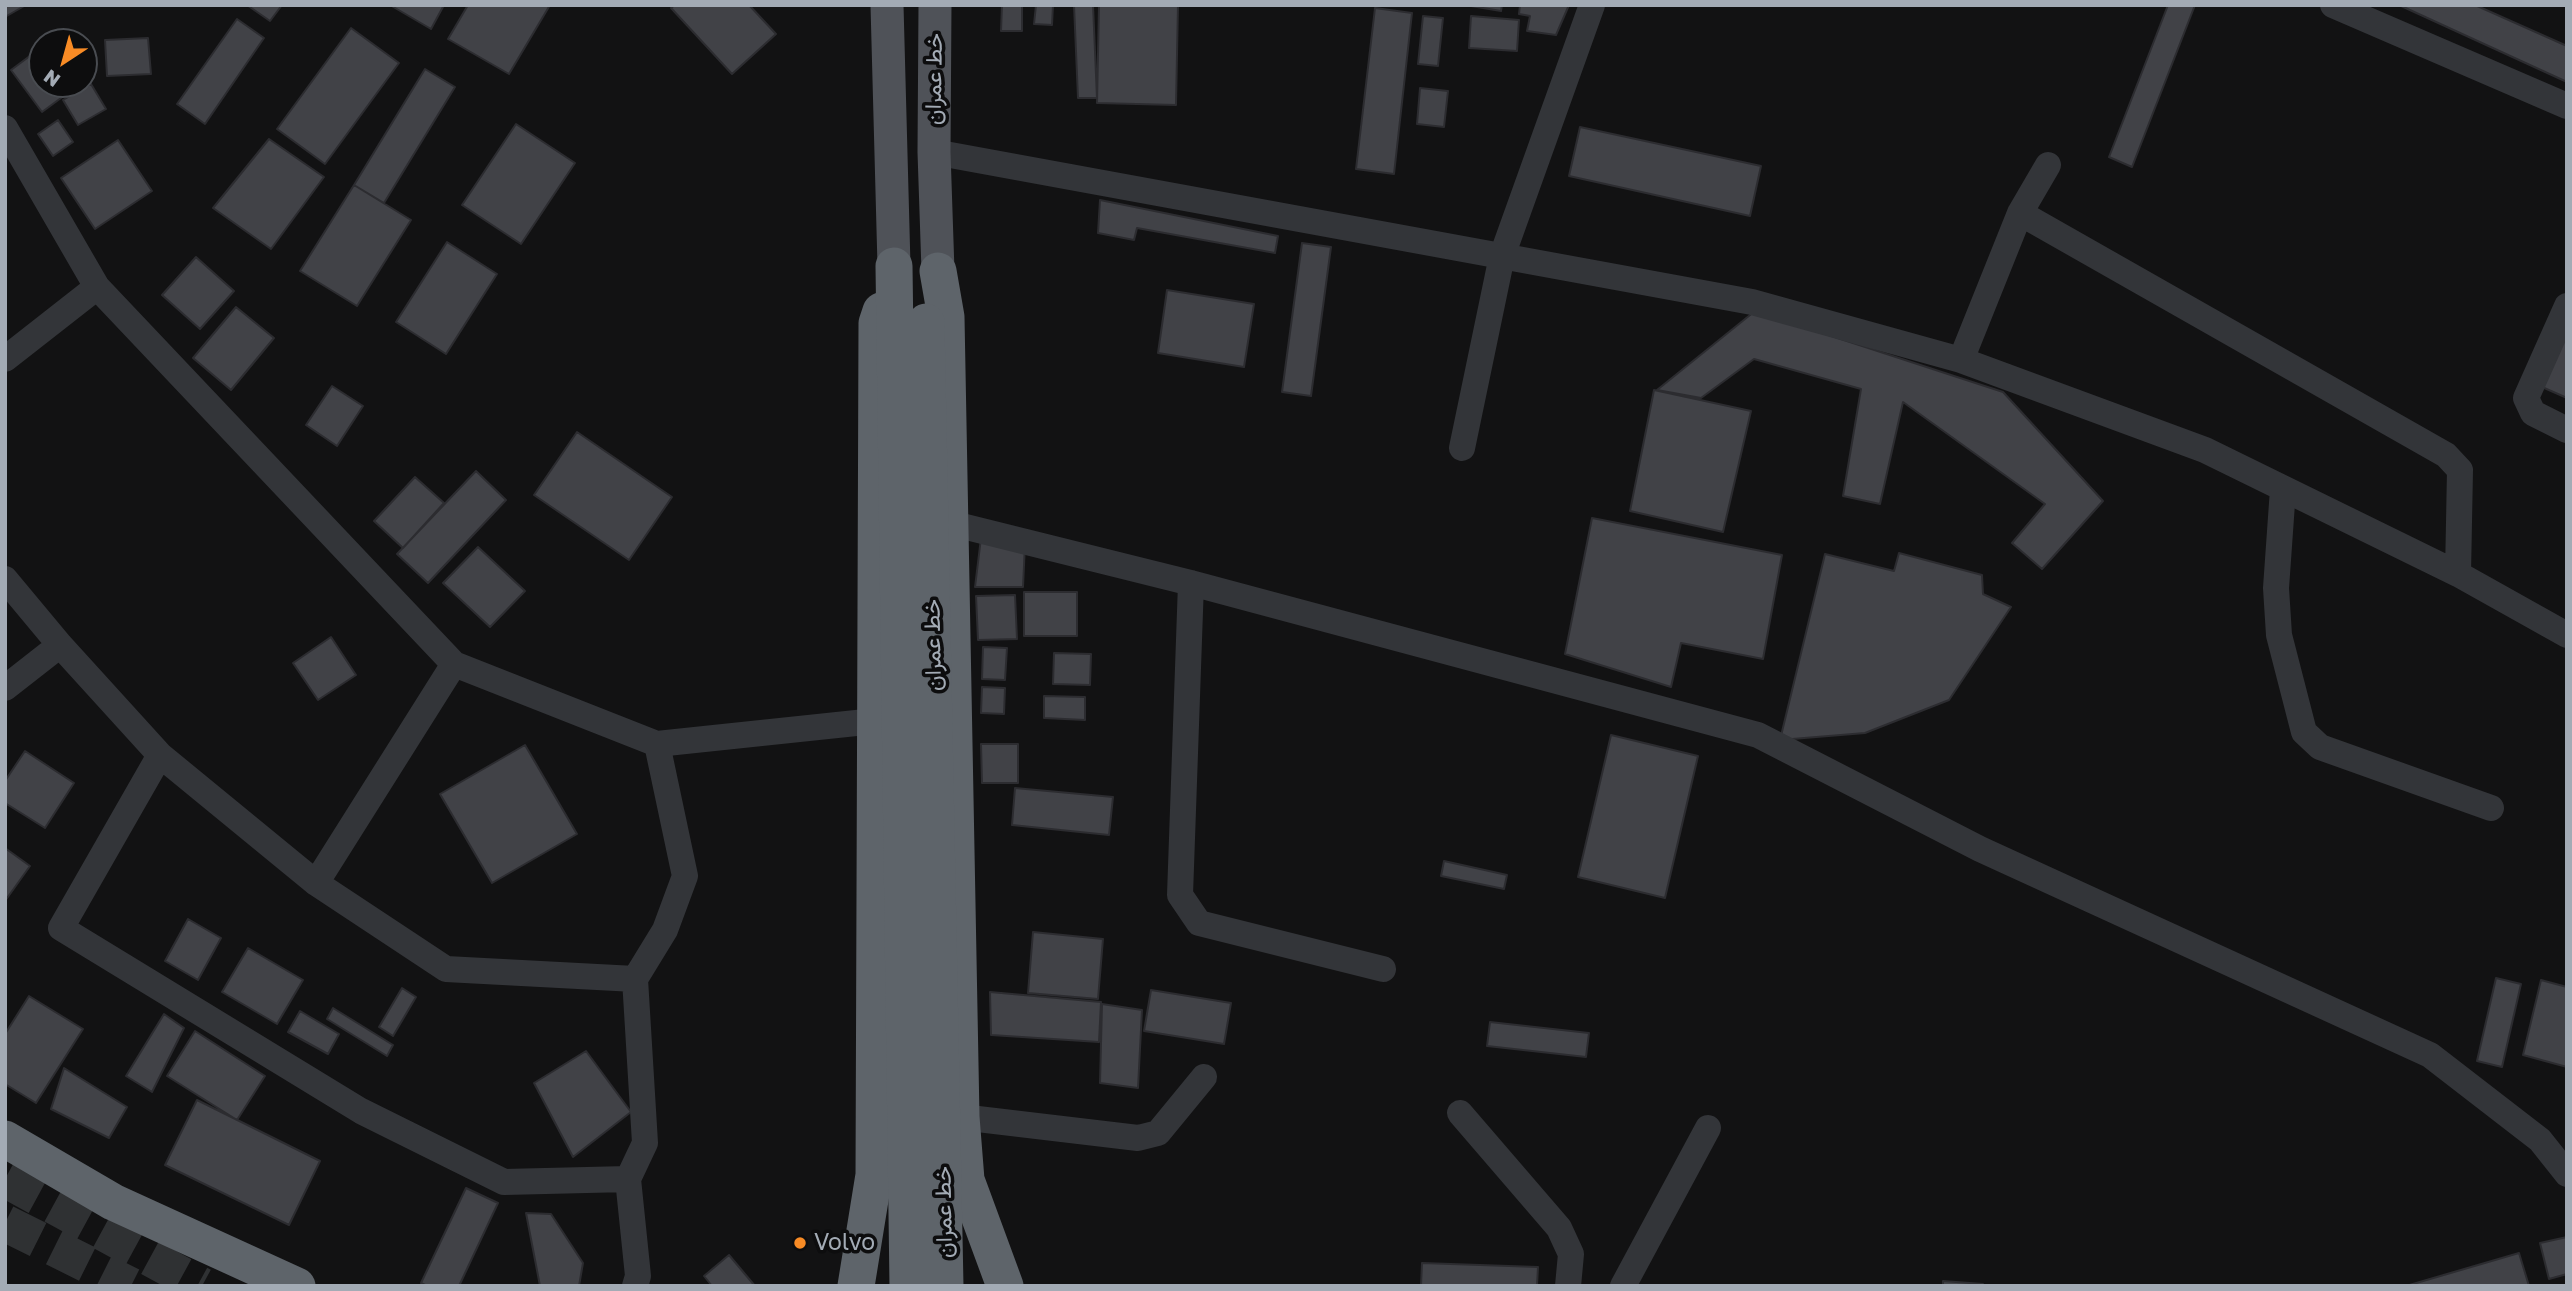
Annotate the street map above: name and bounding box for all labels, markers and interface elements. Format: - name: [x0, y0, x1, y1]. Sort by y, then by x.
- north arrow: [28, 28, 98, 98]
- street label: خط عمران: [919, 33, 949, 125]
- text: N: [39, 65, 64, 92]
- street label: خط عمران: [918, 599, 948, 691]
- street label: خط عمران: [929, 1166, 959, 1258]
- place label: Volvo: [814, 1229, 875, 1257]
- marker: Volvo: [792, 1235, 808, 1251]

